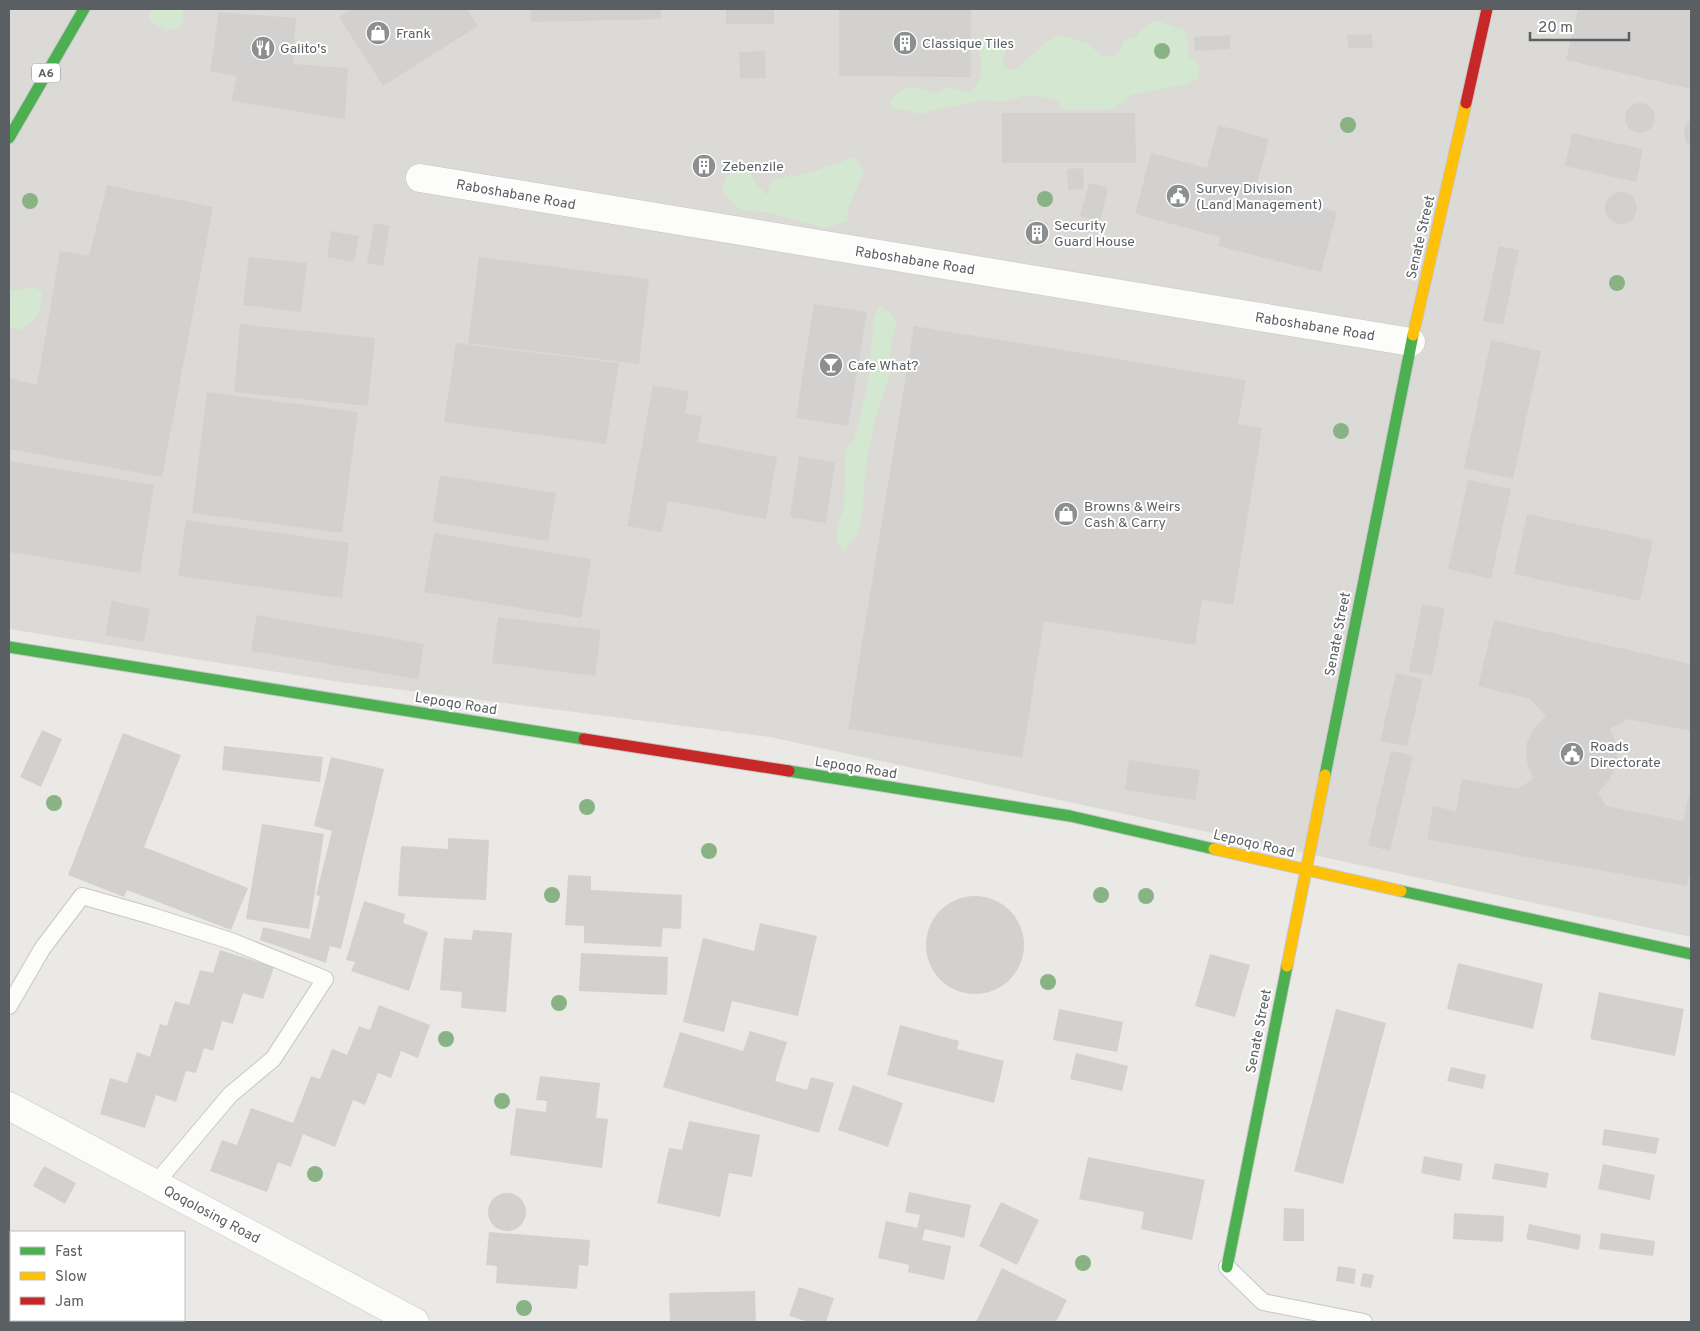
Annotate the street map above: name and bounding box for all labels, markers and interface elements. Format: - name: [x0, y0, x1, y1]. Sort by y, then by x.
- scale bar: [1530, 10, 1629, 42]
- text: 20 m: [1538, 19, 1573, 38]
- shop icon: Frank: [365, 20, 391, 46]
- place label: Frank: [396, 26, 431, 43]
- building icon: Classique Tiles: [892, 30, 918, 56]
- restaurant icon: Galito's: [250, 35, 276, 61]
- place label: Classique Tiles: [922, 36, 1014, 53]
- place label: Galito's: [280, 41, 327, 58]
- road number: A6: [32, 64, 60, 82]
- building icon: Zebenzile: [691, 153, 717, 179]
- place label: Zebenzile: [722, 159, 784, 176]
- street label: Raboshabane Road: [455, 177, 577, 214]
- place label: Survey Division (Land Management): [1196, 181, 1322, 214]
- public building icon: Survey Division (Land Management): [1165, 183, 1191, 209]
- street label: Senate Street: [1404, 194, 1439, 281]
- place label: Security Guard House: [1054, 218, 1135, 251]
- building icon: Security Guard House: [1024, 220, 1050, 246]
- street label: Raboshabane Road: [854, 244, 976, 279]
- street label: Raboshabane Road: [1254, 310, 1376, 345]
- bar icon: Cafe What?: [818, 352, 844, 378]
- place label: Cafe What?: [848, 358, 918, 375]
- place label: Browns & Weirs Cash & Carry: [1084, 499, 1181, 532]
- shop icon: Browns & Weirs Cash & Carry: [1053, 501, 1079, 527]
- street label: Senate Street: [1322, 591, 1355, 678]
- street label: Lepoqo Road: [413, 690, 498, 719]
- place label: Roads Directorate: [1590, 739, 1661, 772]
- public building icon: Roads Directorate: [1559, 741, 1585, 767]
- street label: Lepoqo Road: [813, 754, 898, 783]
- street label: Lepoqo Road: [1211, 827, 1296, 862]
- street label: Senate Street: [1243, 988, 1276, 1075]
- street label: Qoqolosing Road: [160, 1183, 262, 1248]
- legend: [10, 1231, 185, 1321]
- text: Fast: [55, 1243, 83, 1262]
- text: Slow: [55, 1268, 87, 1287]
- text: Jam: [55, 1293, 84, 1312]

